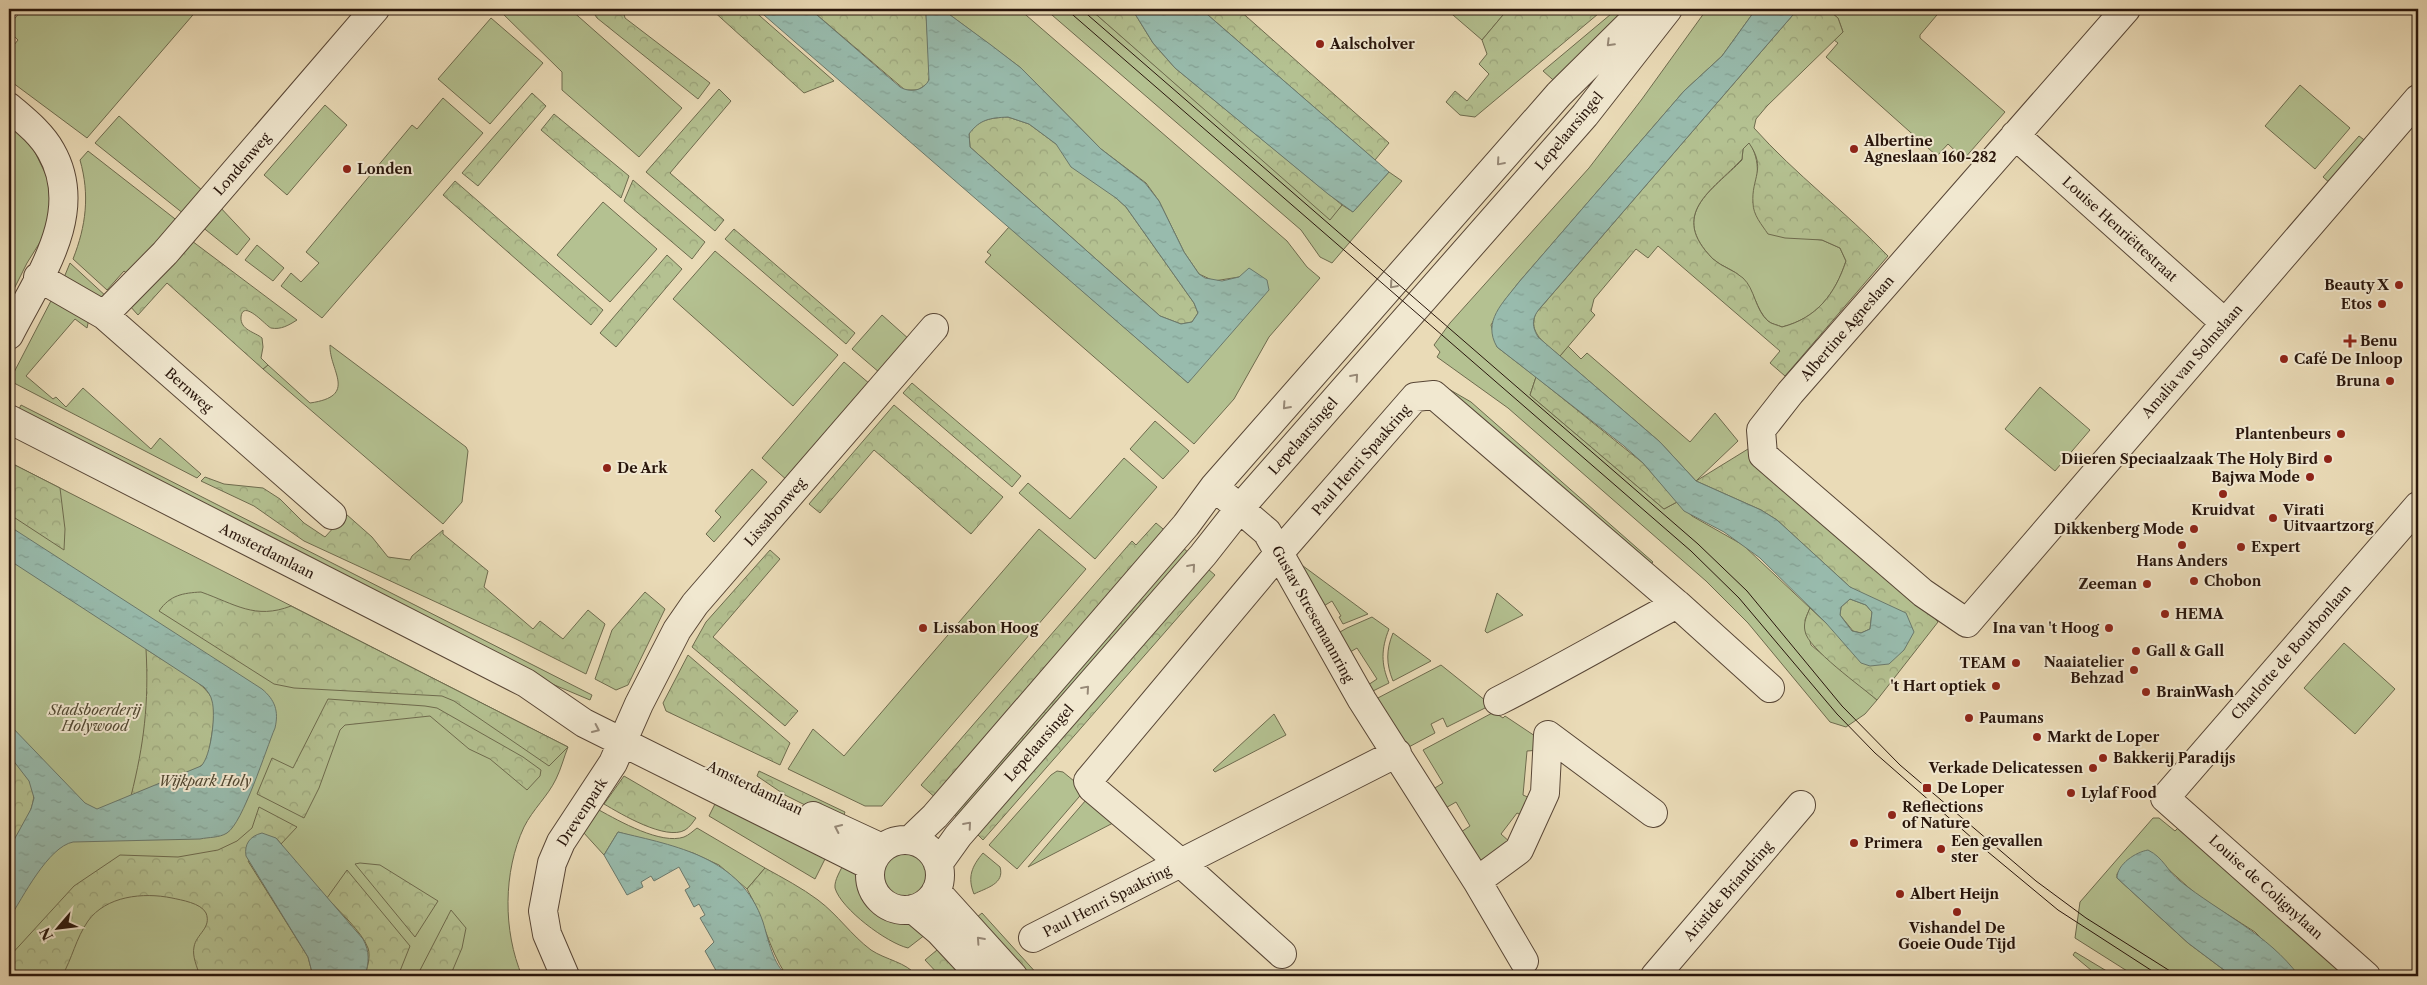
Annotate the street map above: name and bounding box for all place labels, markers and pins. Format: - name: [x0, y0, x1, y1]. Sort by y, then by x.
- place label: Aalscholver: [1329, 35, 1415, 53]
- marker: Aalscholver: [1314, 38, 1326, 50]
- place label: Albertine Agneslaan 160-282: [1863, 132, 1997, 166]
- marker: Albertine Agneslaan 160-282: [1848, 143, 1860, 155]
- place label: Londen: [357, 160, 413, 178]
- marker: Londen: [341, 163, 353, 175]
- place label: Beauty X: [2324, 276, 2389, 294]
- marker: Beauty X: [2393, 279, 2405, 291]
- place label: Etos: [2341, 295, 2372, 313]
- marker: Etos: [2376, 298, 2388, 310]
- place label: Benu: [2360, 332, 2398, 350]
- marker: Benu: [2344, 335, 2356, 347]
- place label: Café De Inloop: [2294, 350, 2403, 368]
- marker: Café De Inloop: [2278, 353, 2290, 365]
- place label: Bruna: [2336, 372, 2381, 390]
- marker: Bruna: [2384, 375, 2396, 387]
- place label: Plantenbeurs: [2235, 425, 2331, 443]
- marker: Plantenbeurs: [2335, 428, 2347, 440]
- place label: Diieren Speciaalzaak The Holy Bird: [2061, 450, 2319, 468]
- marker: Diieren Speciaalzaak The Holy Bird: [2322, 453, 2334, 465]
- place label: De Ark: [617, 459, 668, 477]
- marker: De Ark: [601, 462, 613, 474]
- place label: Bajwa Mode: [2211, 468, 2300, 486]
- marker: Bajwa Mode: [2304, 471, 2316, 483]
- marker: Kruidvat: [2217, 488, 2229, 500]
- place label: Kruidvat: [2191, 501, 2255, 519]
- place label: Virati Uitvaartzorg: [2282, 501, 2374, 535]
- marker: Virati Uitvaartzorg: [2267, 512, 2279, 524]
- place label: Dikkenberg Mode: [2054, 520, 2184, 538]
- marker: Dikkenberg Mode: [2188, 523, 2200, 535]
- place label: Expert: [2251, 538, 2301, 556]
- marker: Hans Anders: [2176, 539, 2188, 551]
- marker: Expert: [2235, 541, 2247, 553]
- place label: Hans Anders: [2136, 552, 2228, 570]
- place label: Chobon: [2204, 572, 2262, 590]
- place label: Zeeman: [2078, 575, 2137, 593]
- marker: Chobon: [2188, 575, 2200, 587]
- marker: Zeeman: [2141, 578, 2153, 590]
- place label: HEMA: [2175, 605, 2225, 623]
- marker: HEMA: [2159, 608, 2171, 620]
- place label: Lissabon Hoog: [933, 619, 1039, 637]
- place label: Ina van 't Hoog: [1993, 619, 2100, 637]
- marker: Lissabon Hoog: [917, 622, 929, 634]
- marker: Ina van 't Hoog: [2103, 622, 2115, 634]
- place label: Gall & Gall: [2146, 642, 2224, 660]
- marker: Gall & Gall: [2130, 645, 2142, 657]
- place label: Naaiatelier Behzad: [2044, 653, 2125, 687]
- place label: TEAM: [1959, 654, 2006, 672]
- marker: TEAM: [2010, 657, 2022, 669]
- marker: Naaiatelier Behzad: [2128, 664, 2140, 676]
- place label: 't Hart optiek: [1891, 677, 1987, 695]
- marker: 't Hart optiek: [1990, 680, 2002, 692]
- place label: BrainWash: [2156, 683, 2234, 701]
- marker: BrainWash: [2140, 686, 2152, 698]
- place label: Paumans: [1979, 709, 2044, 727]
- marker: Paumans: [1963, 712, 1975, 724]
- place label: Markt de Loper: [2047, 728, 2159, 746]
- marker: Markt de Loper: [2031, 731, 2043, 743]
- place label: Bakkerij Paradijs: [2113, 749, 2235, 767]
- marker: Bakkerij Paradijs: [2097, 752, 2109, 764]
- place label: Verkade Delicatessen: [1928, 759, 2083, 777]
- marker: Verkade Delicatessen: [2087, 762, 2099, 774]
- place label: De Loper: [1937, 779, 2004, 797]
- marker: De Loper: [1921, 782, 1933, 794]
- place label: Lylaf Food: [2081, 784, 2157, 802]
- marker: Lylaf Food: [2065, 787, 2077, 799]
- place label: Reflections of Nature: [1902, 798, 1983, 832]
- marker: Reflections of Nature: [1886, 809, 1898, 821]
- place label: Een gevallen ster: [1951, 832, 2043, 866]
- place label: Primera: [1864, 834, 1923, 852]
- marker: Primera: [1848, 837, 1860, 849]
- marker: Een gevallen ster: [1935, 843, 1947, 855]
- place label: Albert Heijn: [1909, 885, 2000, 903]
- marker: Albert Heijn: [1894, 888, 1906, 900]
- marker: Vishandel De Goeie Oude Tijd: [1951, 906, 1963, 918]
- place label: Vishandel De Goeie Oude Tijd: [1898, 919, 2016, 953]

